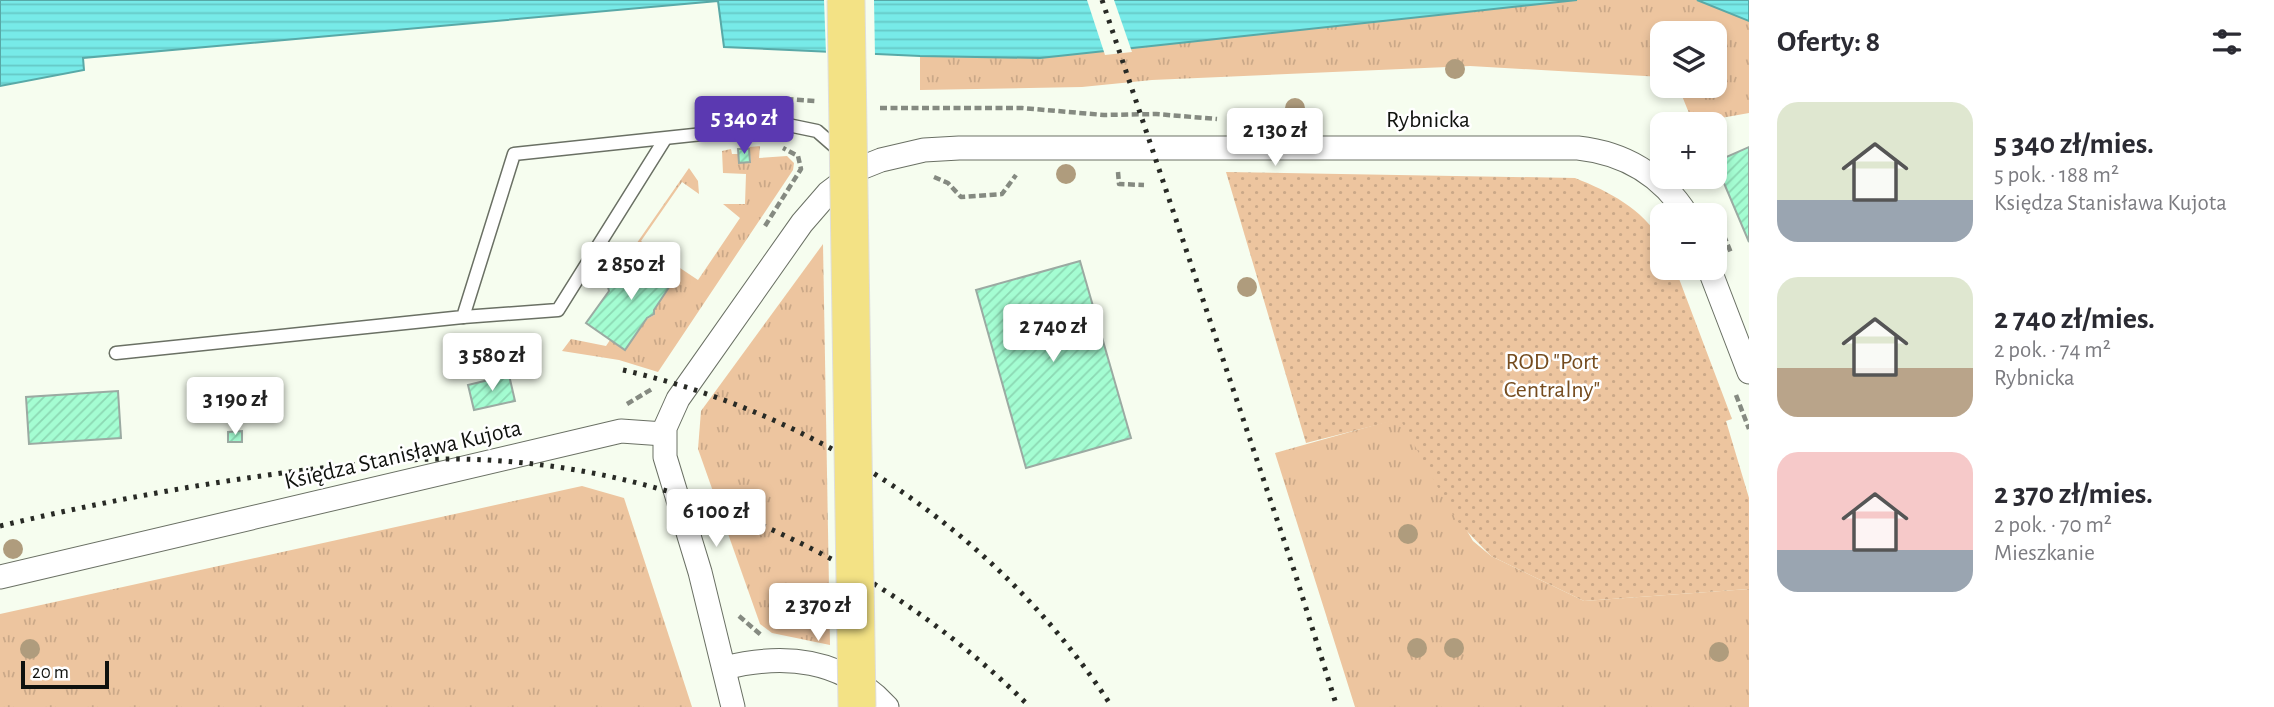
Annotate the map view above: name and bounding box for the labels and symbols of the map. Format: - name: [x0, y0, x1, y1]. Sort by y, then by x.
- pin: 5 340 zł: [672, 96, 816, 156]
- pin: 2 130 zł: [1203, 108, 1347, 168]
- street label: Rybnicka: [1386, 108, 1470, 132]
- pin: 2 850 zł: [559, 243, 703, 302]
- pin: 2 740 zł: [981, 304, 1125, 364]
- pin: 3 580 zł: [420, 334, 564, 393]
- park label: ROD "Port Centralny": [1504, 350, 1600, 402]
- pin: 3 190 zł: [163, 378, 307, 437]
- street label: Księdza Stanisława Kujota: [282, 416, 524, 494]
- pin: 6 100 zł: [644, 490, 788, 549]
- pin: 2 370 zł: [746, 584, 890, 643]
- scale bar: [21, 658, 108, 690]

